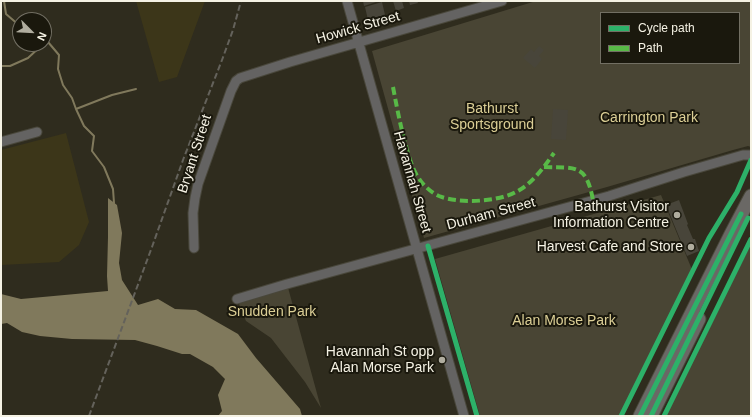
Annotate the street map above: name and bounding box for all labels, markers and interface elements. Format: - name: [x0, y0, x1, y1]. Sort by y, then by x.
- street label: Howick Street: [314, 8, 402, 48]
- north arrow: [12, 12, 52, 52]
- legend: [600, 12, 740, 64]
- text: Cycle path: [638, 21, 695, 35]
- text: N: [35, 30, 49, 43]
- text: Path: [638, 41, 663, 55]
- park label: Bathurst Sportsground: [450, 101, 534, 134]
- park label: Carrington Park: [600, 110, 698, 126]
- street label: Bryant Street: [174, 113, 216, 195]
- street label: Havannah Street: [389, 129, 435, 235]
- street label: Durham Street: [445, 194, 537, 234]
- place label: Bathurst Visitor Information Centre: [553, 199, 669, 232]
- marker: Bathurst Visitor Information Centre: [672, 210, 682, 220]
- place label: Harvest Cafe and Store: [537, 239, 683, 255]
- marker: Harvest Cafe and Store: [686, 242, 696, 252]
- park label: Snudden Park: [228, 304, 316, 320]
- park label: Alan Morse Park: [512, 313, 616, 329]
- place label: Havannah St opp Alan Morse Park: [326, 344, 434, 376]
- marker: Havannah St opp Alan Morse Park: [437, 355, 447, 365]

